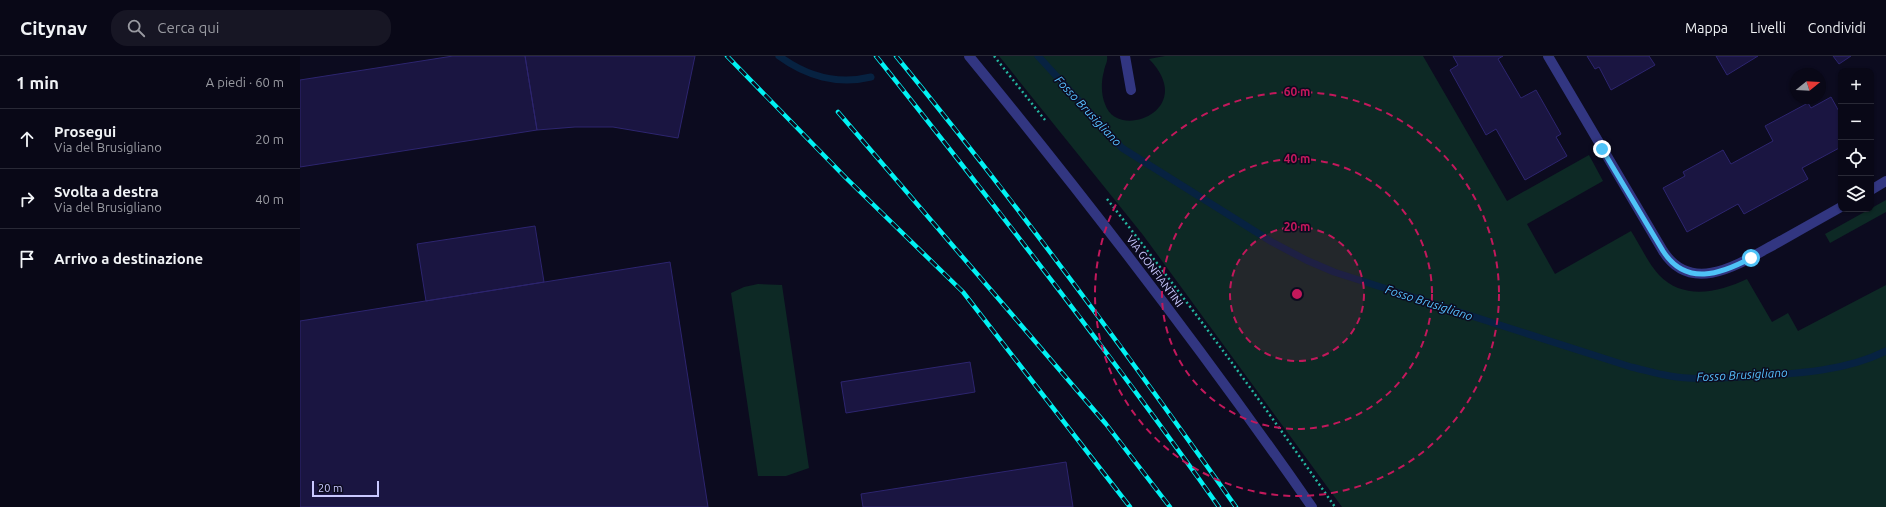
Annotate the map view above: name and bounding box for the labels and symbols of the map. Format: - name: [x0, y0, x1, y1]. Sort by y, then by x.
- north arrow: [1790, 68, 1826, 104]
- water label: Fosso Brusigliano: [1053, 73, 1124, 149]
- text: 60 m: [1284, 85, 1310, 98]
- route end: [1593, 140, 1611, 158]
- text: 40 m: [1284, 152, 1310, 165]
- text: 20 m: [1284, 220, 1310, 233]
- street label: VIA GONFIANTINI: [1124, 233, 1186, 309]
- route start: [1742, 249, 1760, 267]
- water label: Fosso Brusigliano: [1384, 282, 1475, 323]
- centre of rings: [1290, 287, 1304, 301]
- water label: Fosso Brusigliano: [1696, 366, 1788, 383]
- scale bar: [312, 479, 379, 498]

